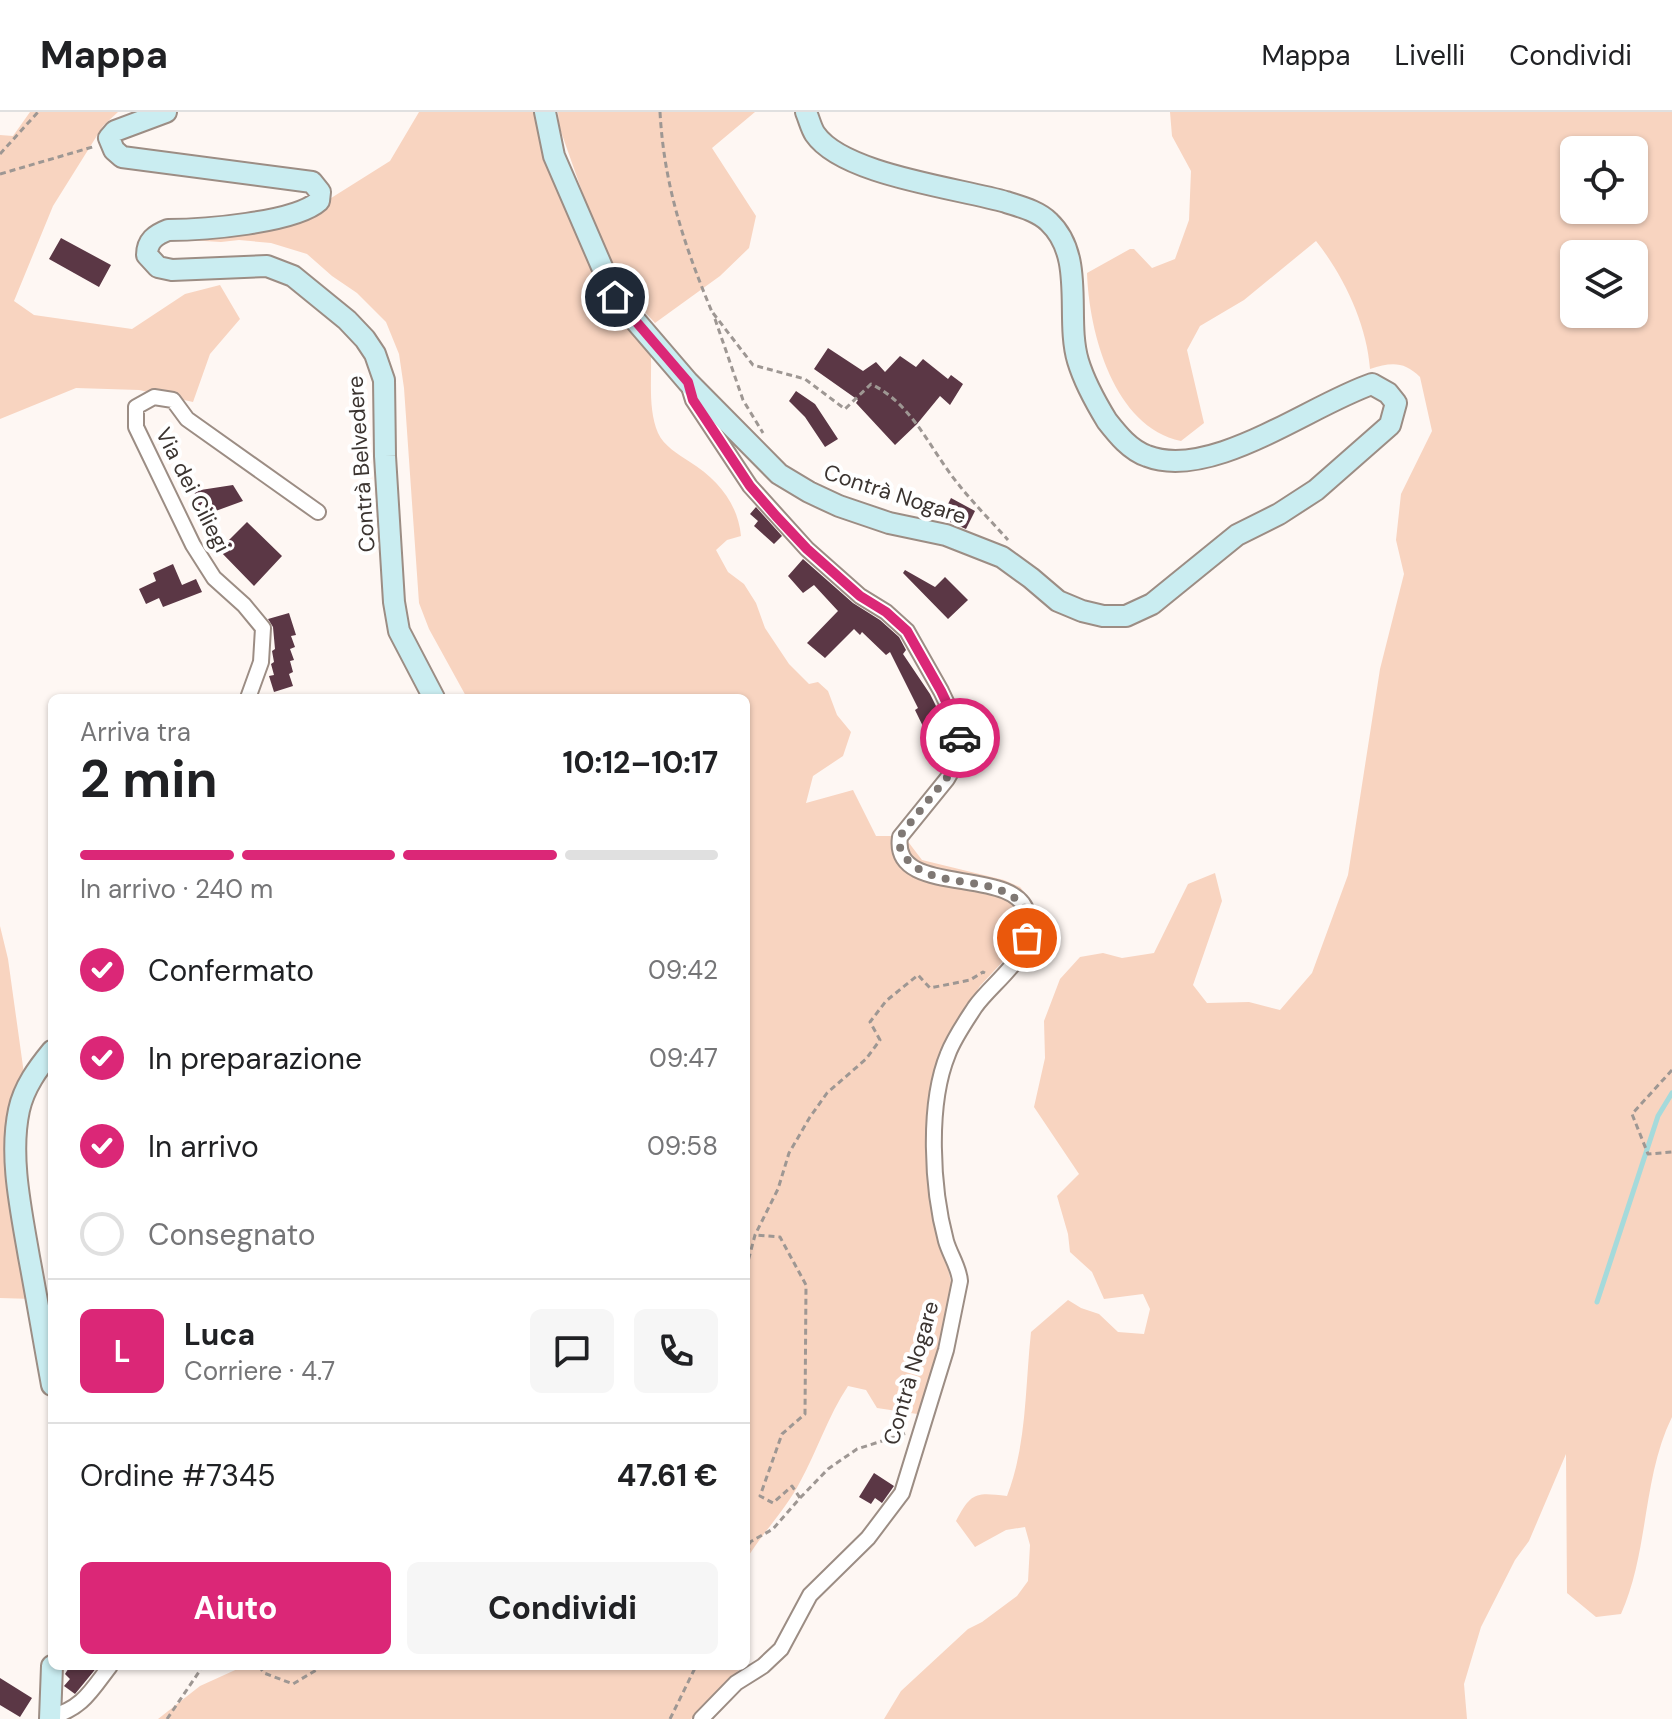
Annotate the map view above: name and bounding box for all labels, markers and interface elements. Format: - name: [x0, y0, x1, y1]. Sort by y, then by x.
- text: Mappa: [40, 30, 168, 80]
- text: Mappa: [1261, 37, 1351, 74]
- text: Livelli: [1395, 37, 1465, 74]
- text: Condividi: [1509, 37, 1632, 74]
- map controls: [1560, 136, 1648, 328]
- button: locate: [1560, 136, 1648, 224]
- button: layers: [1560, 240, 1648, 328]
- pin: [581, 263, 649, 331]
- icon: home: [593, 275, 637, 319]
- street label: Contrà Belvedere: [340, 375, 382, 553]
- street label: Via dei Ciliegi: [149, 423, 237, 557]
- street label: Contrà Nogare: [820, 457, 970, 531]
- courier: [920, 698, 1000, 778]
- text: Arriva tra: [80, 715, 191, 749]
- icon: car: [938, 716, 982, 760]
- text: 10:12–10:17: [563, 743, 718, 782]
- text: 2 min: [80, 745, 218, 813]
- text: In arrivo · 240 m: [80, 872, 273, 906]
- pin: [993, 904, 1061, 972]
- icon: bag: [1005, 916, 1049, 960]
- icon: check: [80, 948, 124, 992]
- text: Confermato: [148, 951, 314, 990]
- text: 09:42: [648, 953, 718, 987]
- icon: check: [80, 1036, 124, 1080]
- text: In preparazione: [148, 1039, 362, 1078]
- text: 09:47: [649, 1041, 718, 1075]
- icon: check: [80, 1124, 124, 1168]
- text: In arrivo: [148, 1127, 259, 1166]
- text: 09:58: [647, 1129, 718, 1163]
- text: Consegnato: [148, 1215, 316, 1254]
- street label: Contrà Nogare: [877, 1298, 945, 1448]
- button: chat: [530, 1309, 614, 1393]
- button: phone: [634, 1309, 718, 1393]
- text: Luca: [184, 1315, 255, 1354]
- text: L: [114, 1332, 130, 1371]
- text: Corriere · 4.7: [184, 1354, 335, 1388]
- text: Ordine #7345: [80, 1456, 276, 1495]
- text: 47.61 €: [617, 1456, 718, 1495]
- button: Aiuto: [80, 1562, 391, 1654]
- button: Condividi: [407, 1562, 718, 1654]

